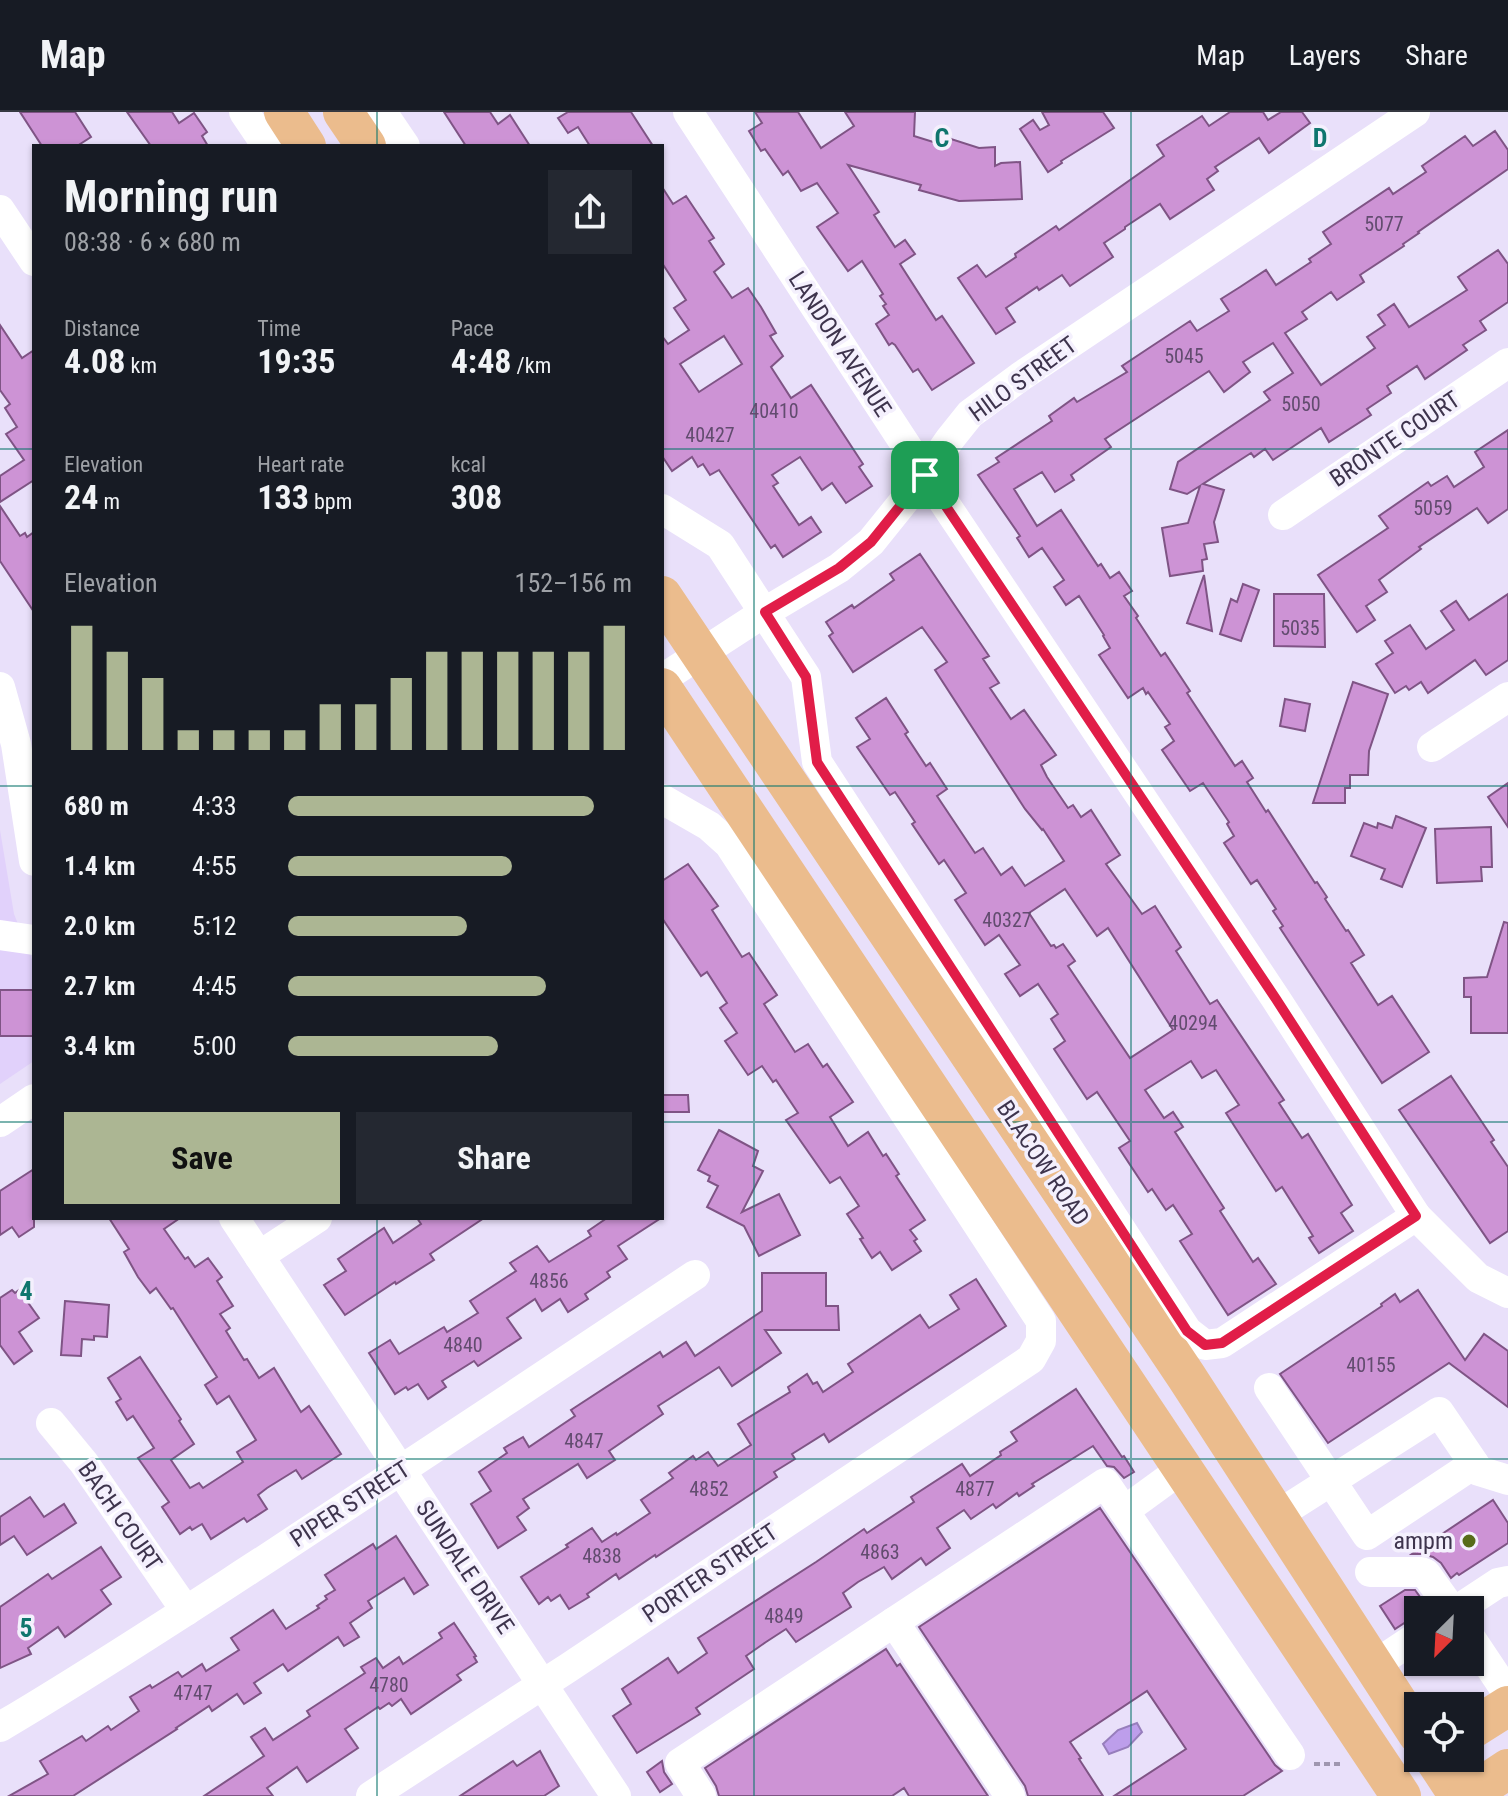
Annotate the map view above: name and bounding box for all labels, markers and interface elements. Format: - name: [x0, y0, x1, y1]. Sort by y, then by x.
- text: Map: [40, 33, 106, 77]
- text: Map: [1196, 39, 1245, 72]
- text: Layers: [1289, 39, 1361, 72]
- text: Share: [1405, 39, 1468, 72]
- text: C: [935, 123, 950, 153]
- text: D: [1313, 123, 1327, 153]
- button: share: [548, 170, 632, 254]
- text: Morning run: [64, 171, 278, 223]
- house number: 5077: [1364, 212, 1404, 236]
- text: 08:38 · 6 × 680 m: [64, 227, 241, 257]
- street label: LANDON AVENUE: [783, 266, 897, 422]
- text: Distance: [64, 316, 140, 341]
- text: Time: [257, 316, 301, 341]
- text: Pace: [451, 316, 494, 341]
- street label: HILO STREET: [964, 331, 1082, 427]
- text: 4.08: [64, 341, 125, 381]
- text: 19:35: [257, 341, 335, 381]
- text: 4:48: [451, 341, 512, 381]
- house number: 5045: [1164, 344, 1204, 368]
- text: km: [125, 353, 157, 378]
- text: /km: [512, 353, 551, 378]
- street label: BRONTE COURT: [1325, 385, 1465, 493]
- house number: 5050: [1281, 392, 1321, 416]
- house number: 40410: [749, 399, 799, 423]
- house number: 40427: [685, 423, 735, 447]
- pin: [891, 441, 959, 509]
- text: Elevation: [64, 452, 143, 477]
- text: Heart rate: [257, 452, 344, 477]
- text: kcal: [451, 452, 486, 477]
- icon: arrive: [903, 453, 947, 497]
- text: 24: [64, 477, 98, 517]
- text: 133: [257, 477, 309, 517]
- text: 308: [451, 477, 502, 517]
- text: m: [98, 489, 120, 514]
- text: bpm: [309, 489, 352, 514]
- house number: 5059: [1413, 496, 1453, 520]
- text: Elevation: [64, 568, 158, 598]
- text: 152–156 m: [515, 568, 632, 598]
- house number: 5035: [1280, 616, 1320, 640]
- text: 680 m: [64, 791, 129, 821]
- text: 4:33: [192, 791, 237, 821]
- text: 1.4 km: [64, 851, 136, 881]
- text: 4:55: [192, 851, 237, 881]
- house number: 40327: [982, 908, 1032, 932]
- text: 2.0 km: [64, 911, 136, 941]
- text: 5:12: [192, 911, 237, 941]
- text: 2.7 km: [64, 971, 136, 1001]
- text: 4:45: [192, 971, 237, 1001]
- house number: 40294: [1168, 1011, 1218, 1035]
- text: 3.4 km: [64, 1031, 136, 1061]
- text: 5:00: [192, 1031, 237, 1061]
- street label: BLACOW ROAD: [991, 1095, 1095, 1231]
- button: Save: [64, 1112, 340, 1204]
- button: Share: [356, 1112, 632, 1204]
- house number: 4856: [529, 1269, 569, 1293]
- text: 4: [19, 1276, 33, 1306]
- house number: 4840: [443, 1333, 483, 1357]
- house number: 40155: [1346, 1353, 1396, 1377]
- house number: 4847: [564, 1429, 604, 1453]
- street label: PIPER STREET: [285, 1455, 415, 1553]
- street label: BACH COURT: [72, 1456, 168, 1576]
- house number: 4852: [689, 1477, 729, 1501]
- house number: 4877: [955, 1477, 995, 1501]
- street label: SUNDALE DRIVE: [410, 1495, 520, 1639]
- street label: PORTER STREET: [637, 1518, 783, 1628]
- place label: ampm: [1394, 1527, 1453, 1555]
- marker: ampm: [1460, 1532, 1478, 1550]
- house number: 4863: [860, 1540, 900, 1564]
- house number: 4838: [582, 1544, 622, 1568]
- north arrow: [1404, 1596, 1484, 1676]
- map controls: [1404, 1596, 1484, 1772]
- house number: 4849: [764, 1604, 804, 1628]
- text: 5: [19, 1613, 33, 1643]
- house number: 4780: [369, 1673, 409, 1697]
- house number: 4747: [173, 1681, 213, 1705]
- button: locate: [1404, 1692, 1484, 1772]

